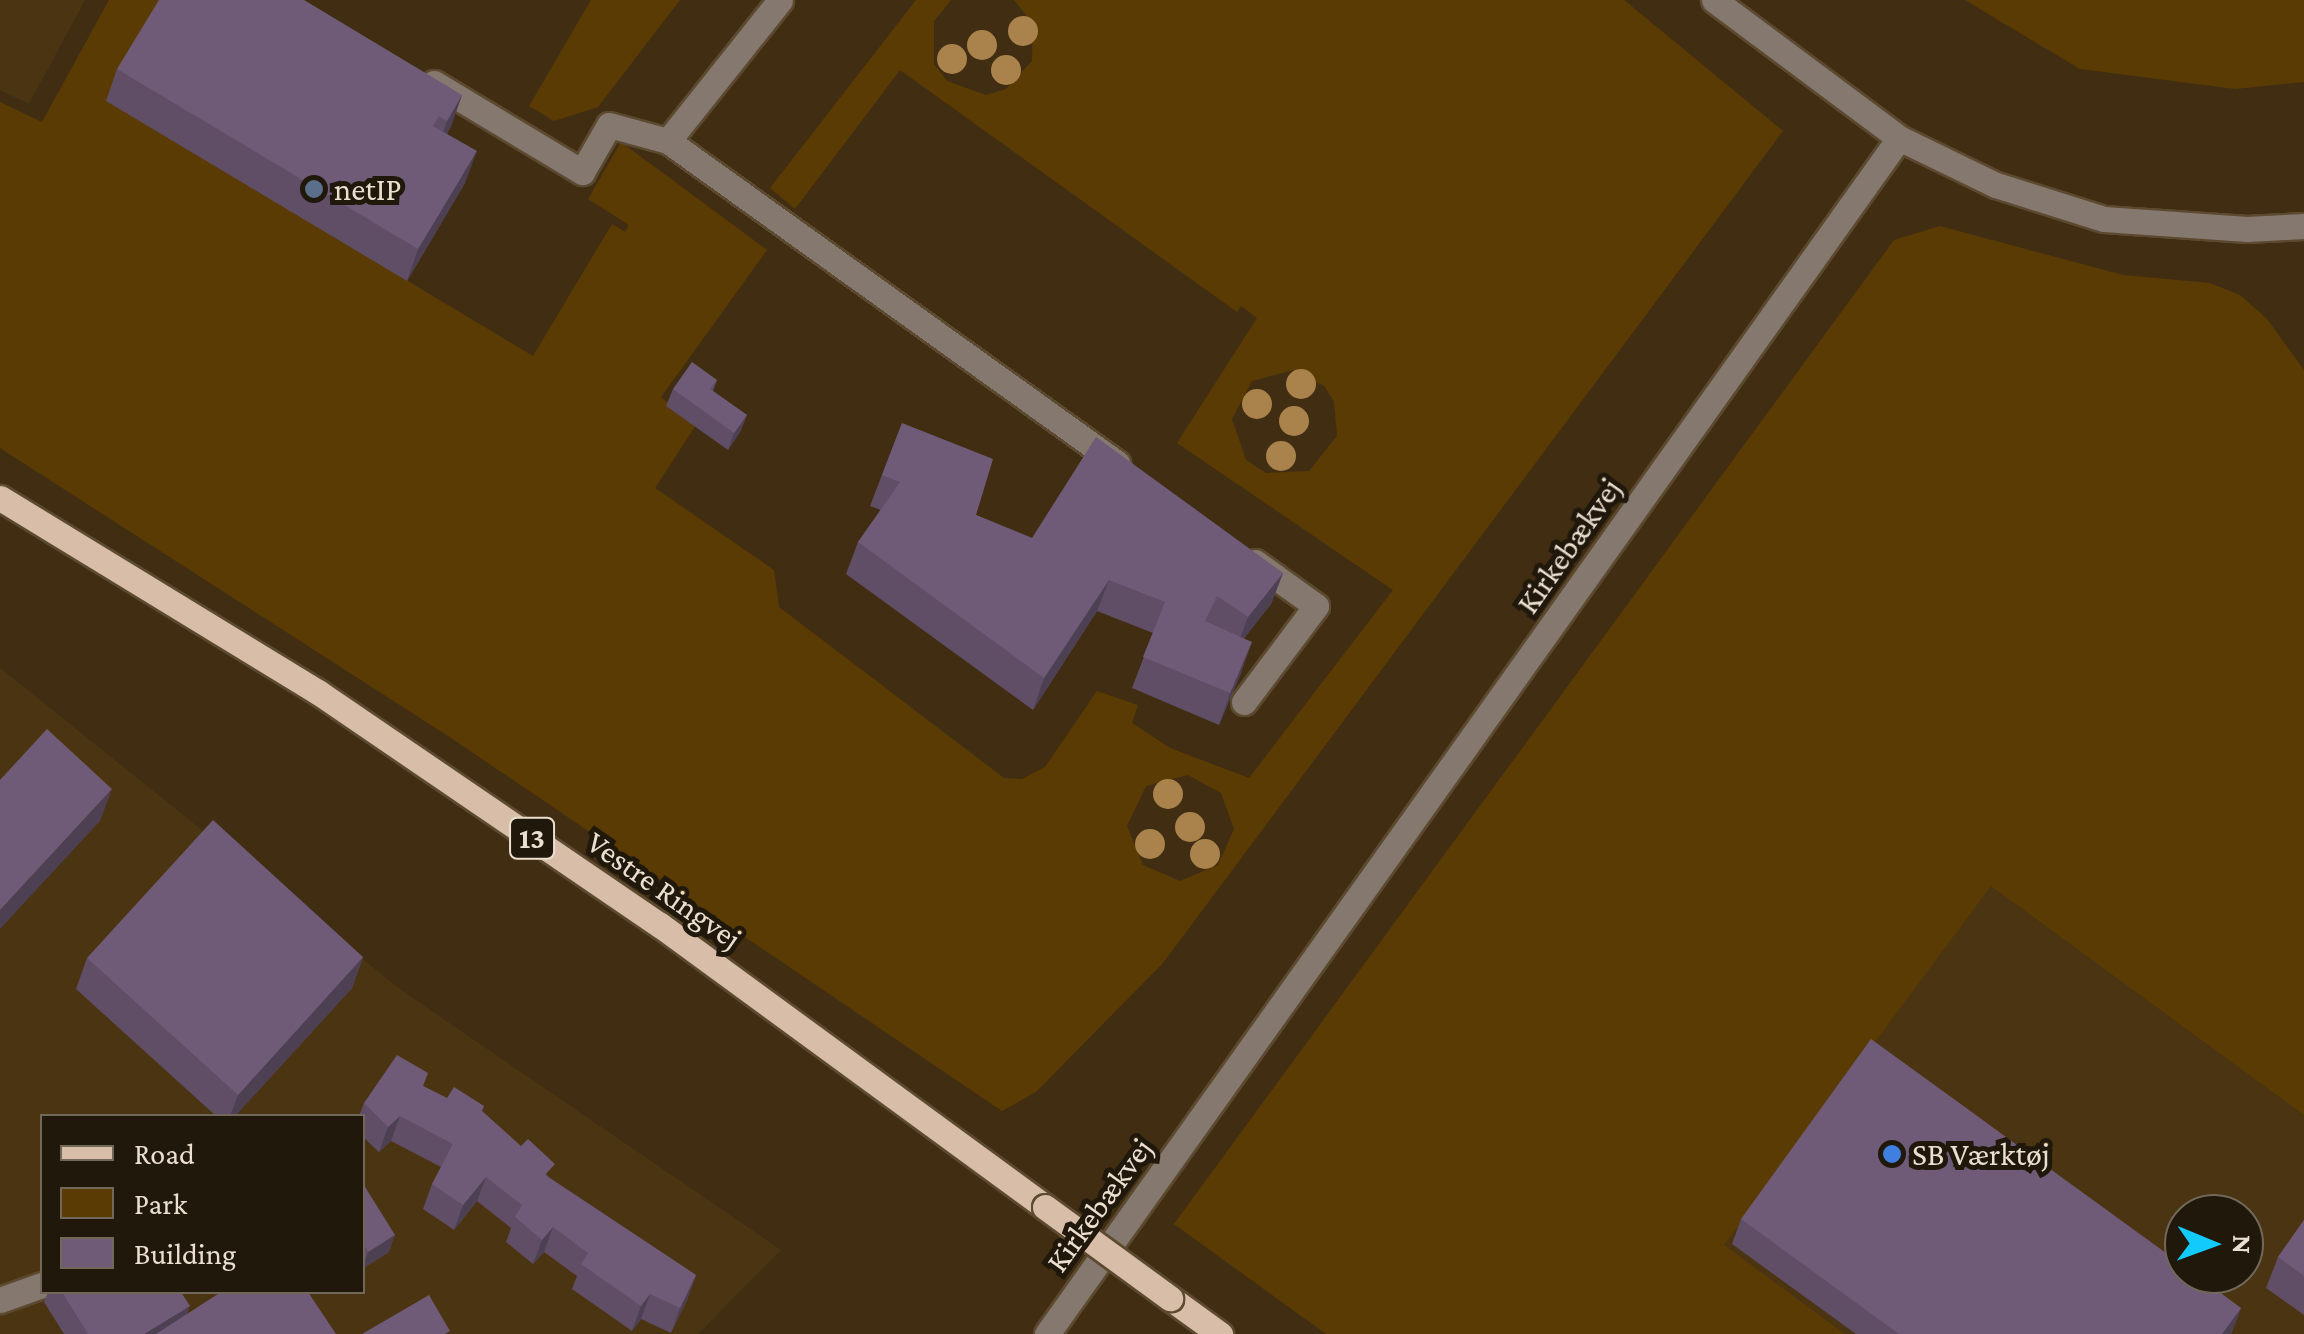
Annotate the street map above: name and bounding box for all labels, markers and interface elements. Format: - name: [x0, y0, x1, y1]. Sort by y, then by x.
- place label: netIP: [334, 170, 402, 208]
- marker: netIP: [303, 178, 325, 200]
- street label: Kirkebækvej: [1508, 471, 1630, 621]
- road number: 13: [507, 813, 557, 863]
- street label: Vestre Ringvej: [579, 823, 749, 957]
- legend: [40, 1114, 365, 1294]
- street label: Kirkebækvej: [1038, 1130, 1160, 1280]
- place label: SB Værktøj: [1912, 1135, 2050, 1173]
- text: Road: [134, 1137, 195, 1170]
- marker: SB Værktøj: [1881, 1143, 1903, 1165]
- text: Park: [134, 1187, 187, 1220]
- north arrow: [2164, 1194, 2264, 1294]
- text: N: [2227, 1235, 2258, 1254]
- text: Building: [134, 1237, 236, 1270]

